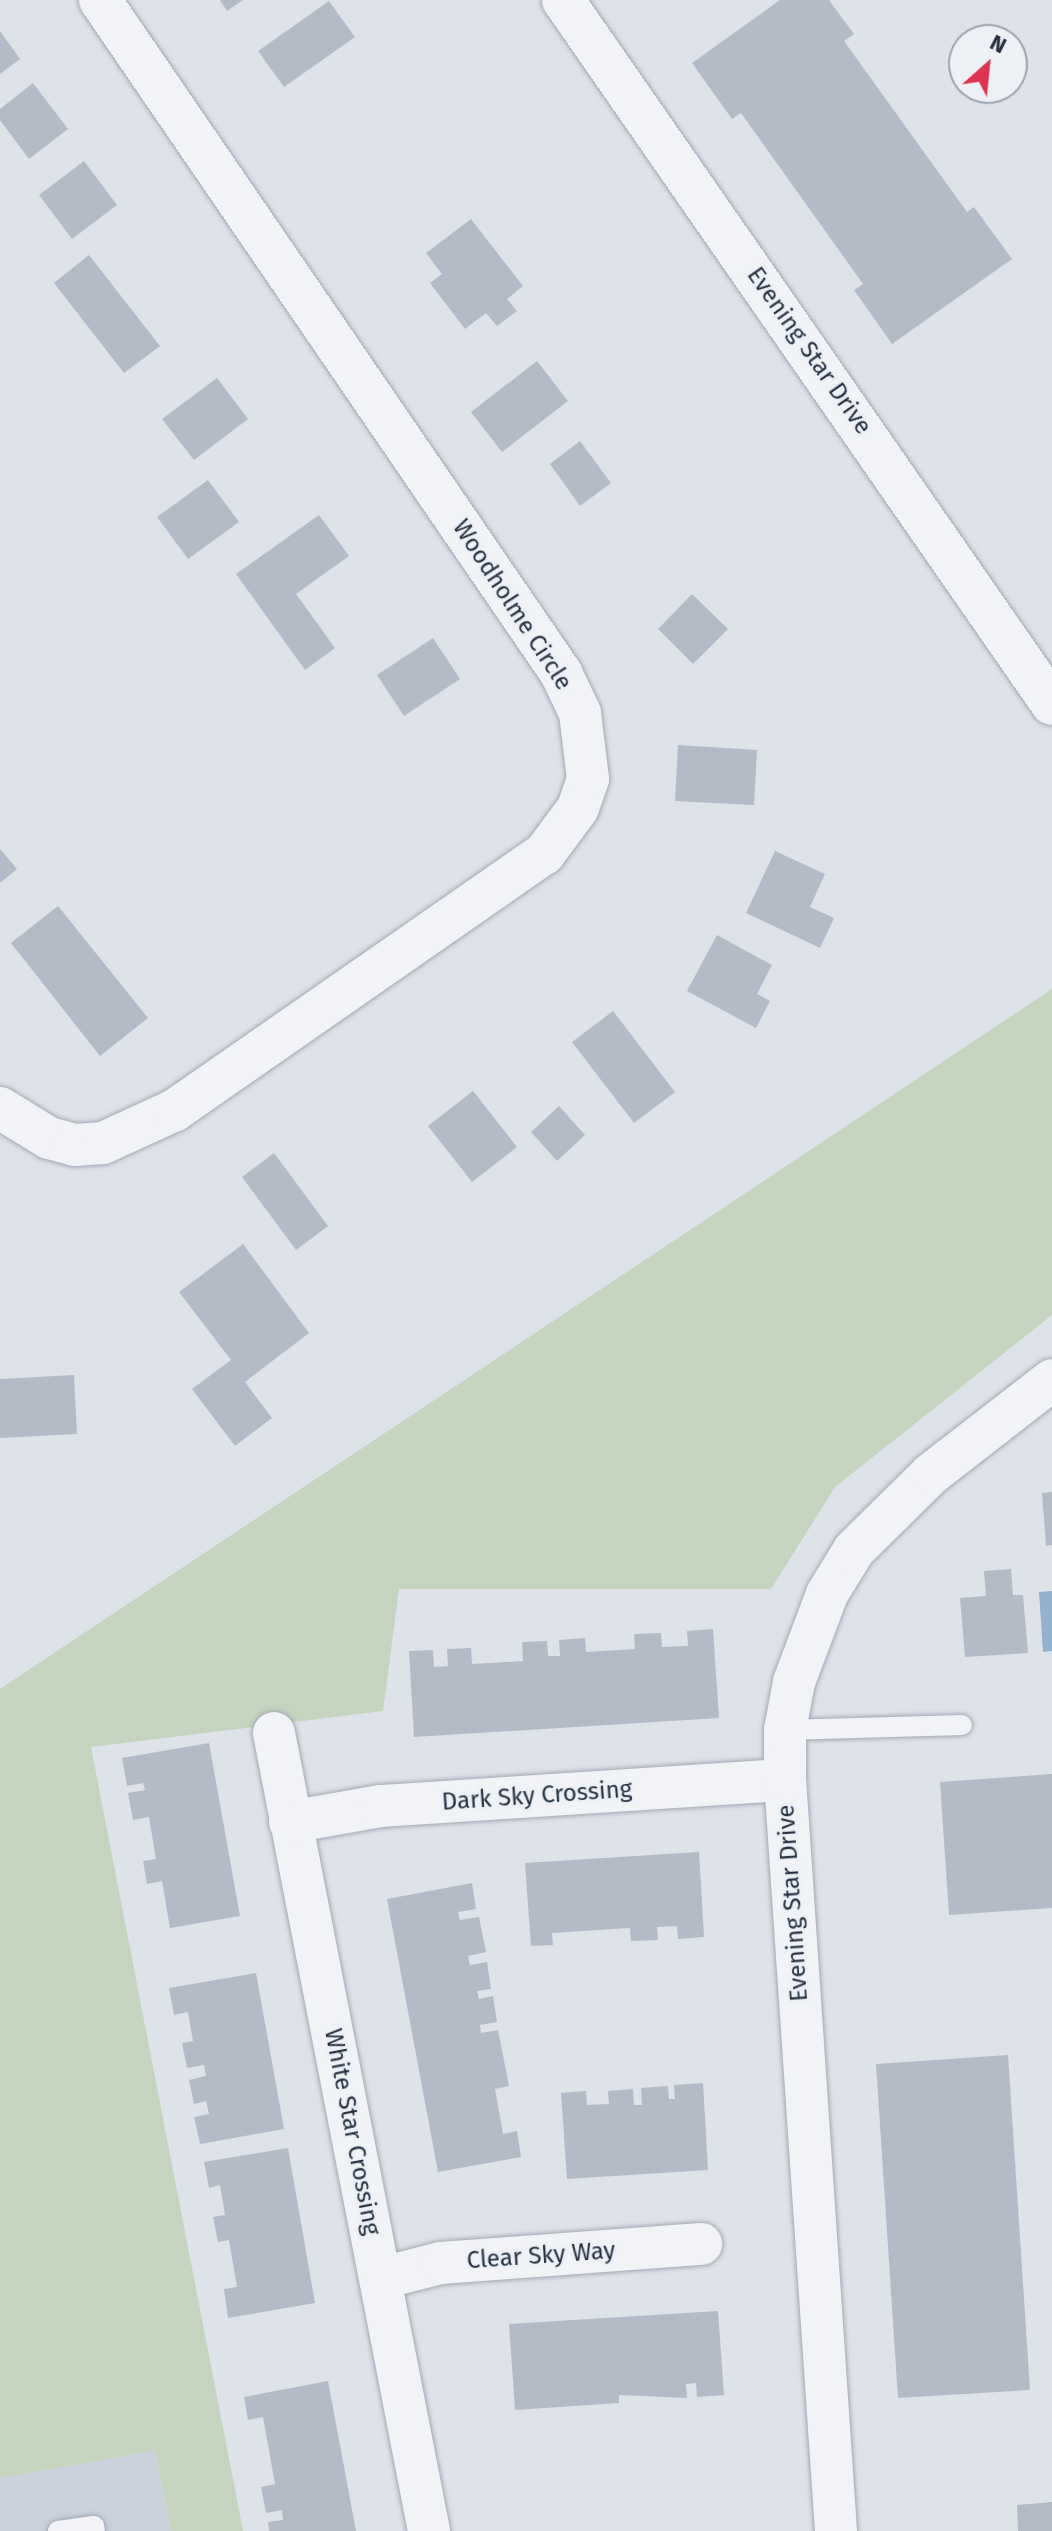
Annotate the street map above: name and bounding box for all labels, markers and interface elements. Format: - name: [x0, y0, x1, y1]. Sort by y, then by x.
- north arrow: [948, 24, 1028, 104]
- text: N: [986, 29, 1011, 59]
- street label: Evening Star Drive: [741, 262, 877, 440]
- street label: Woodholme Circle: [446, 514, 578, 696]
- street label: Dark Sky Crossing: [441, 1775, 633, 1817]
- street label: Evening Star Drive: [772, 1804, 814, 2002]
- street label: White Star Crossing: [318, 2026, 386, 2238]
- street label: Clear Sky Way: [466, 2236, 616, 2276]

